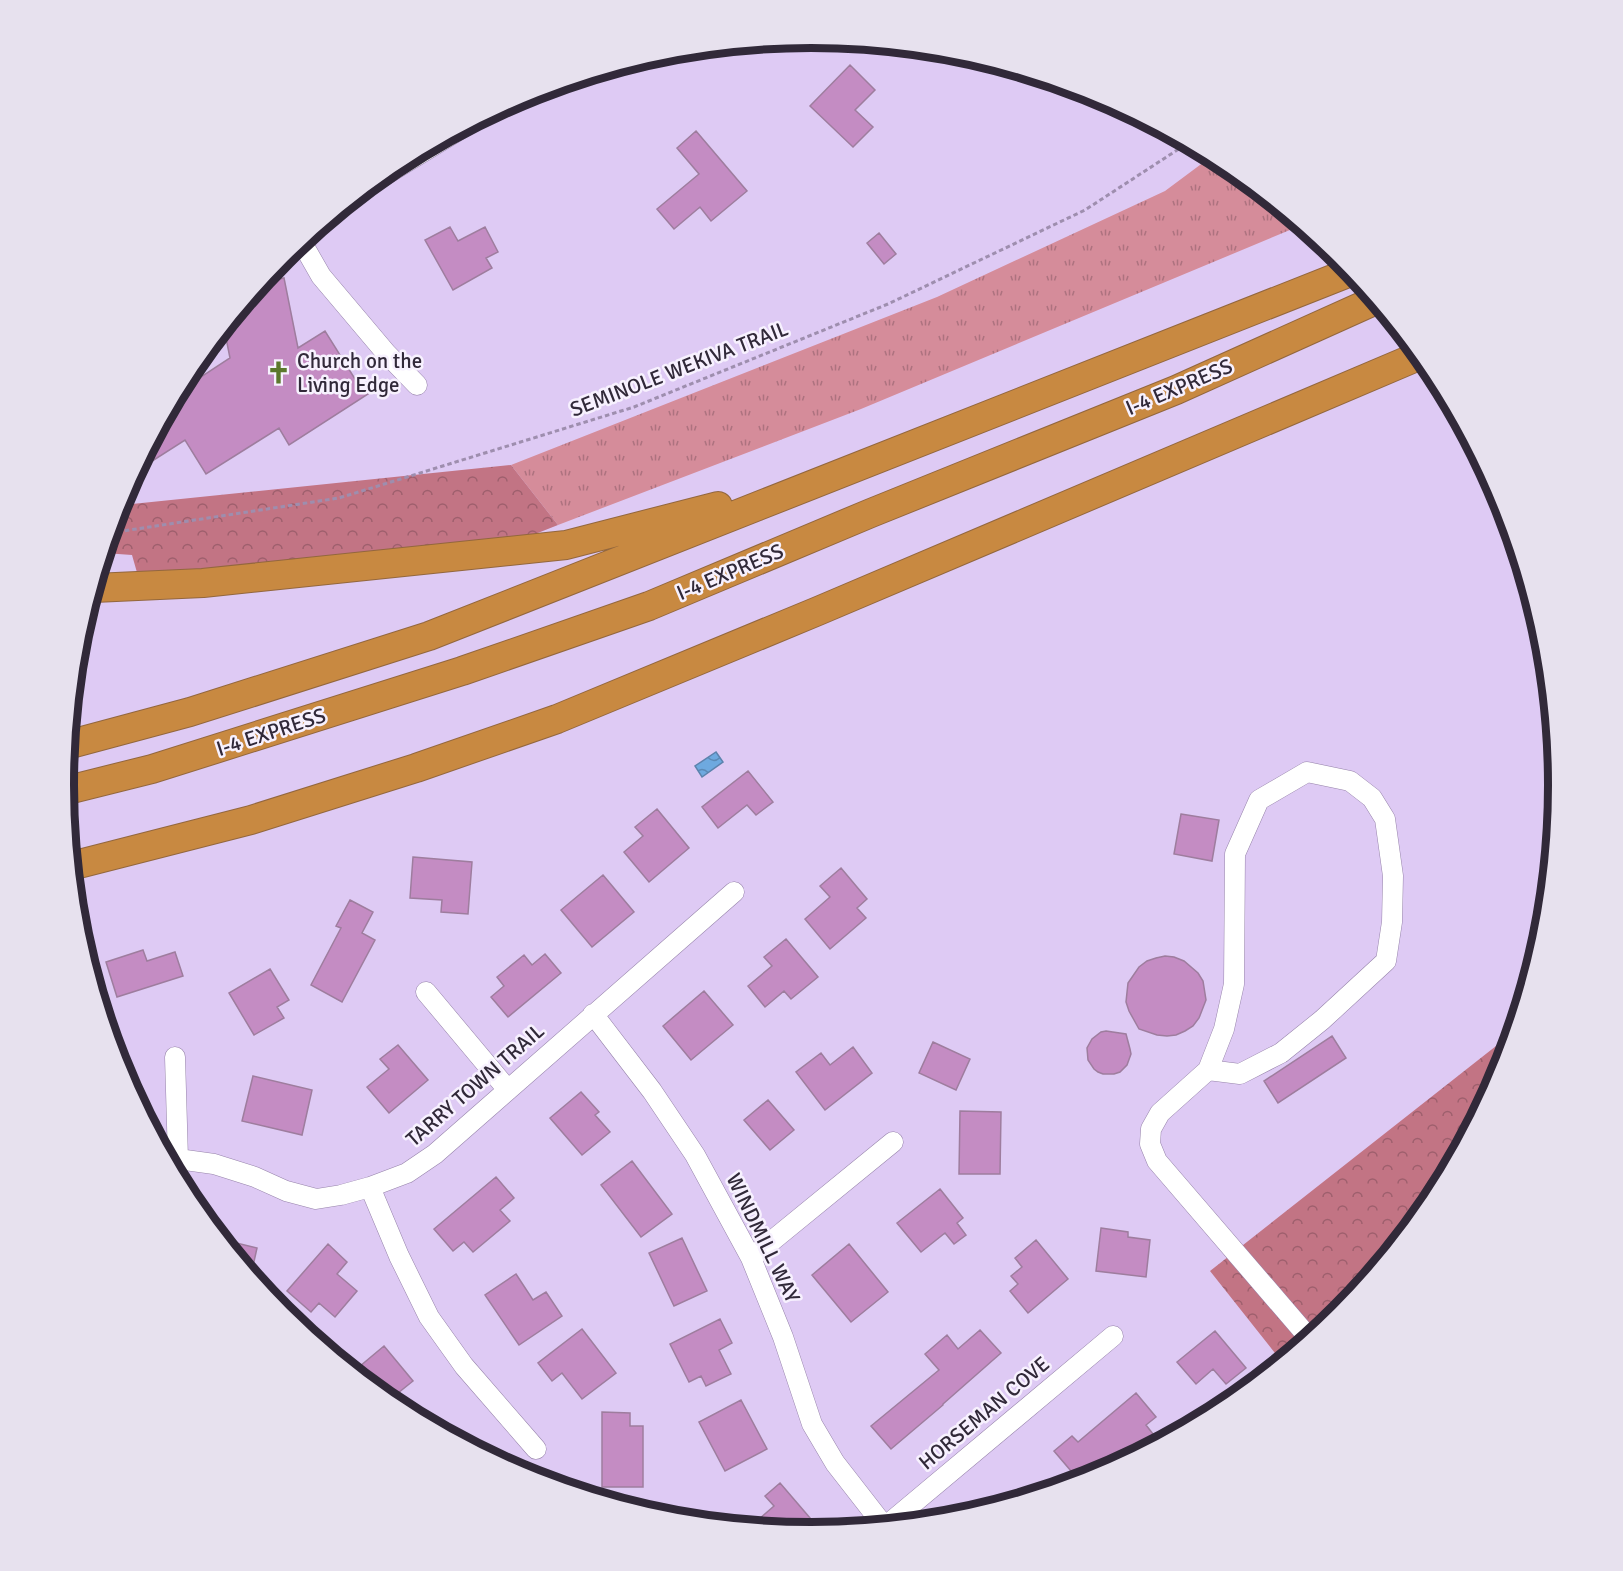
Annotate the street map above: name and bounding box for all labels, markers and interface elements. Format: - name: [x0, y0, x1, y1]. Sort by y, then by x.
- street label: SEMINOLE WEKIVA TRAIL: [566, 315, 792, 423]
- place label: Church on the Living Edge: [297, 348, 422, 398]
- street label: I-4 EXPRESS: [1122, 353, 1236, 421]
- church icon: Church on the Living Edge: [266, 360, 292, 386]
- street label: I-4 EXPRESS: [673, 538, 787, 606]
- street label: I-4 EXPRESS: [213, 702, 329, 762]
- street label: TARRY TOWN TRAIL: [401, 1018, 550, 1152]
- street label: WINDMILL WAY: [720, 1169, 806, 1307]
- street label: HORSEMAN COVE: [913, 1351, 1055, 1475]

